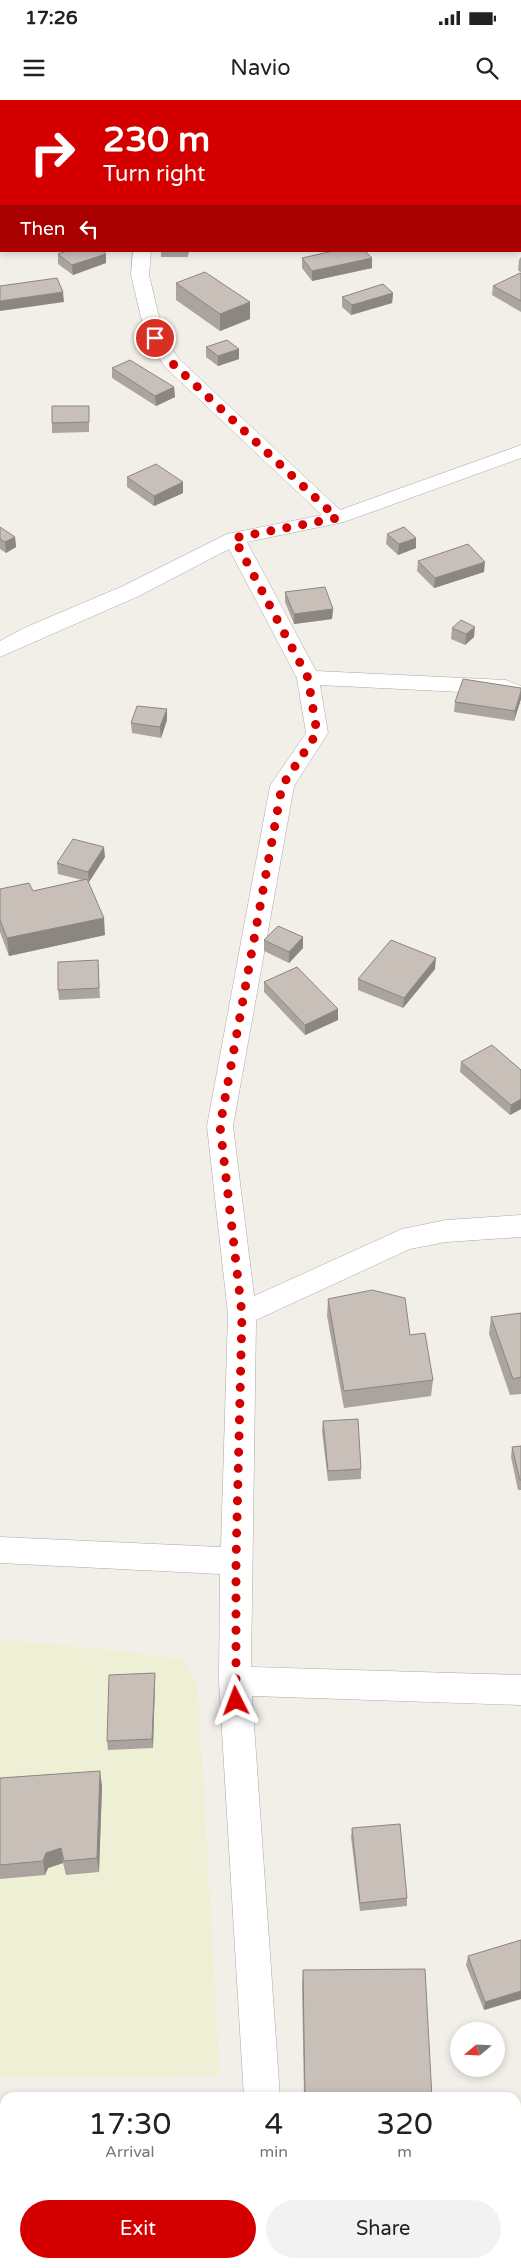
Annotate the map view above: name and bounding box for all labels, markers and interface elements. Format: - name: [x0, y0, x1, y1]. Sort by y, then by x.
- text: 17:26: [25, 7, 78, 29]
- icon: menu: [20, 54, 48, 82]
- icon: search: [473, 54, 501, 82]
- text: Navio: [230, 55, 291, 81]
- text: 230 m: [103, 119, 210, 161]
- icon: right: [20, 120, 85, 185]
- text: Turn right: [103, 161, 205, 187]
- icon: left: [75, 215, 103, 243]
- text: Then: [20, 218, 65, 240]
- pin: [134, 317, 176, 359]
- icon: arrive: [141, 324, 169, 352]
- position arrow: [209, 1674, 261, 1726]
- north arrow: [450, 2022, 505, 2078]
- map controls: [450, 2022, 505, 2077]
- text: 17:30: [88, 2106, 171, 2143]
- text: 4: [264, 2106, 283, 2143]
- text: 320: [376, 2106, 433, 2143]
- text: Arrival: [105, 2142, 155, 2162]
- text: min: [260, 2142, 288, 2162]
- text: m: [397, 2142, 412, 2162]
- button: Exit: [20, 2200, 256, 2258]
- button: Share: [266, 2200, 501, 2258]

